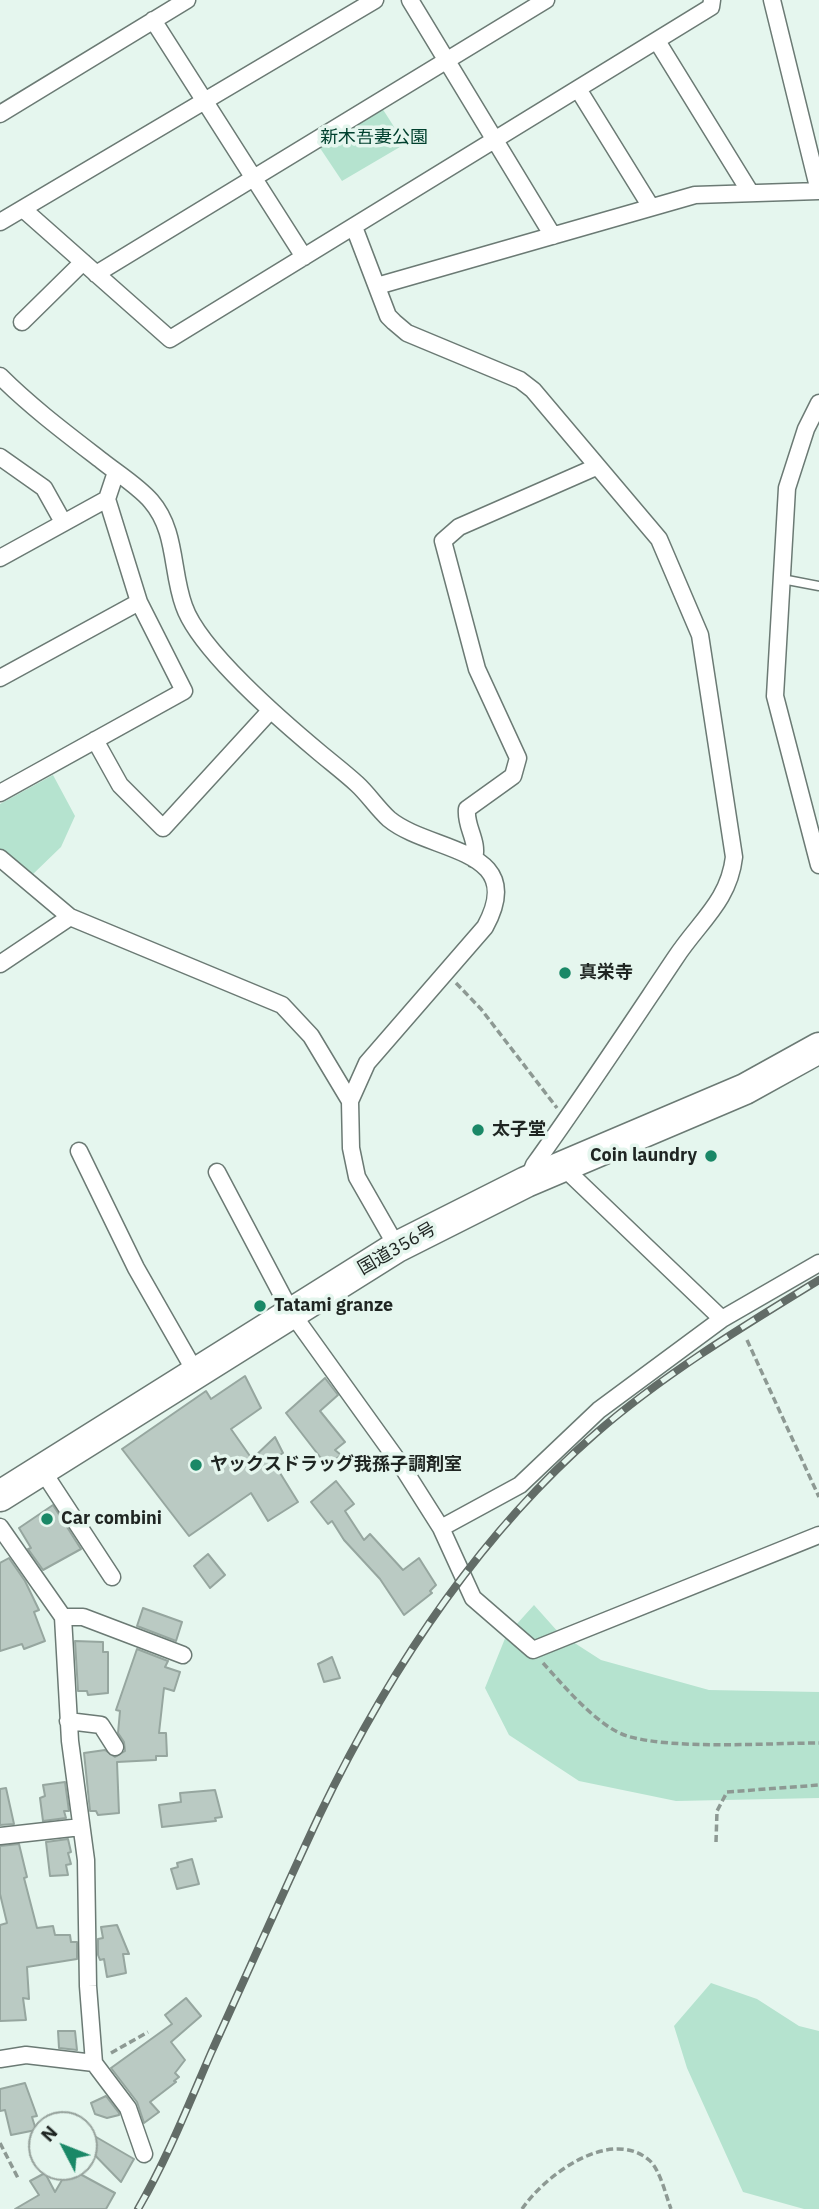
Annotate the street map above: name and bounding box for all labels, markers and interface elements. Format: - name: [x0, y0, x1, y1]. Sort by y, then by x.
- park label: 新木吾妻公園: [320, 127, 428, 149]
- place label: 真栄寺: [579, 962, 633, 984]
- marker: 真栄寺: [557, 965, 573, 981]
- place label: 太子堂: [492, 1119, 546, 1141]
- marker: 太子堂: [470, 1122, 486, 1138]
- place label: Coin laundry: [590, 1145, 697, 1167]
- marker: Coin laundry: [703, 1148, 719, 1164]
- street label: 国道356号: [354, 1218, 440, 1280]
- place label: Tatami granze: [274, 1295, 393, 1317]
- marker: Tatami granze: [252, 1298, 268, 1314]
- place label: ヤックスドラッグ我孫子調剤室: [210, 1454, 462, 1476]
- marker: ヤックスドラッグ我孫子調剤室: [188, 1457, 204, 1473]
- place label: Car combini: [61, 1508, 162, 1530]
- marker: Car combini: [39, 1511, 55, 1527]
- north arrow: [28, 2111, 98, 2181]
- text: N: [35, 2120, 62, 2146]

